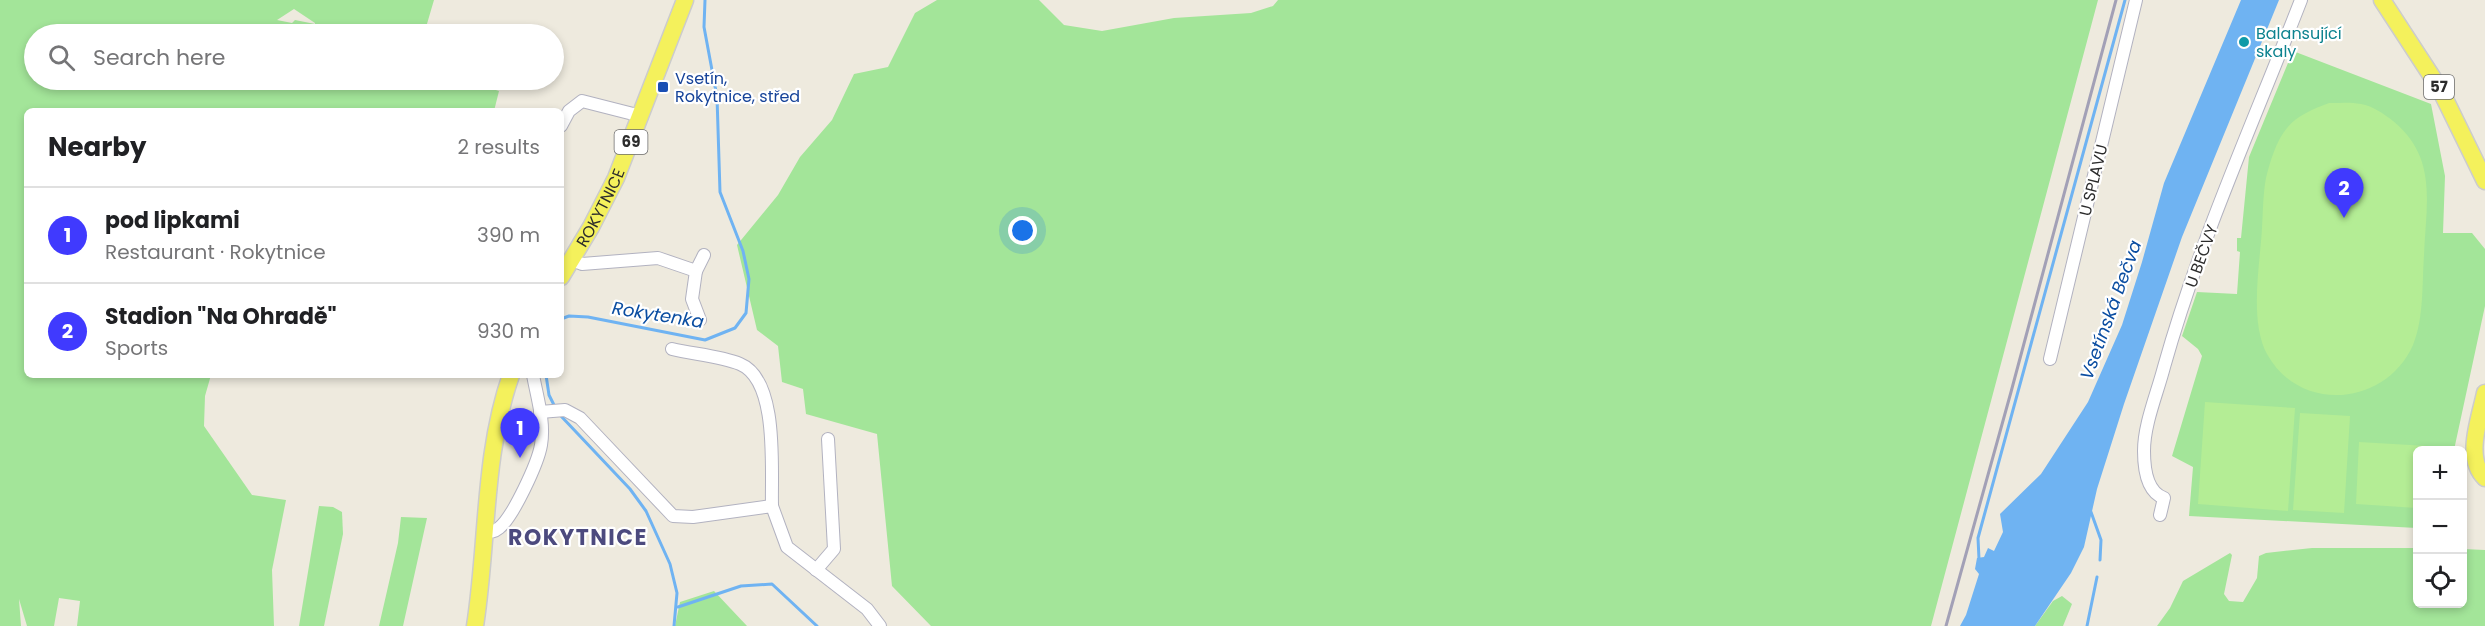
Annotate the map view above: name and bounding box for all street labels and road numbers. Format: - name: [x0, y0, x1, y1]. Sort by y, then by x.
- road number: 57: [2424, 75, 2454, 99]
- road number: 69: [614, 130, 648, 154]
- street label: U SPLAVU: [2073, 142, 2113, 218]
- street label: ROKYTNICE: [571, 165, 631, 251]
- street label: U BEČVY: [2179, 221, 2224, 291]

